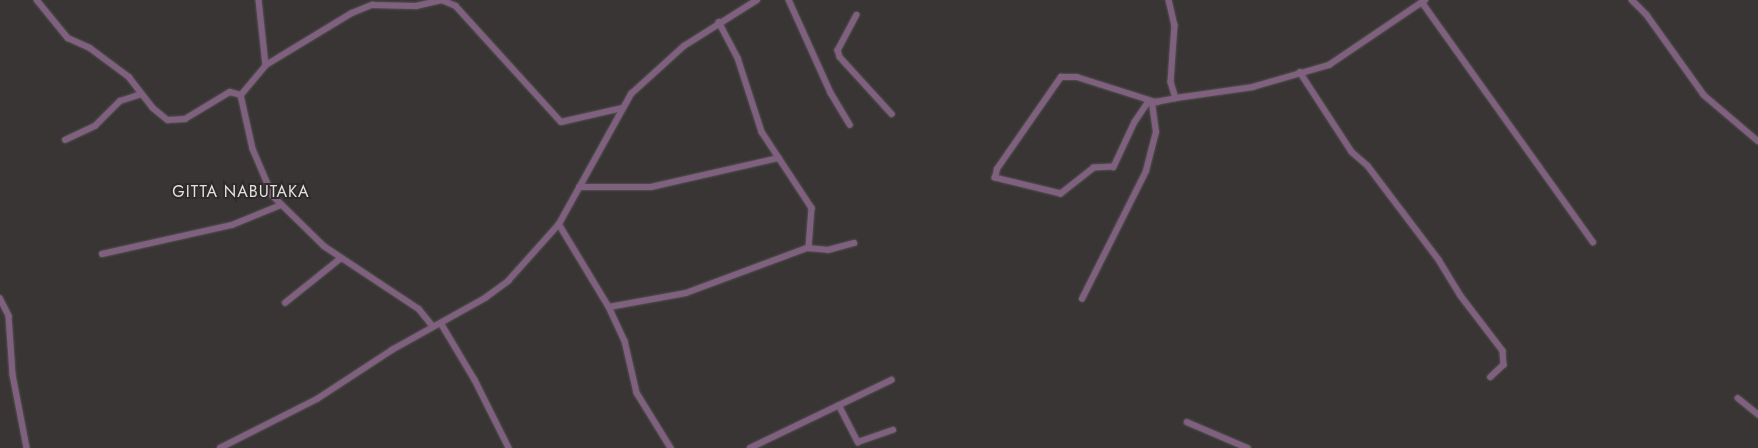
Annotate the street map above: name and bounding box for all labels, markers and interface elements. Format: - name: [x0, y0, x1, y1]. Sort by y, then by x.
- district label: GITTA NABUTAKA: [171, 182, 311, 202]

